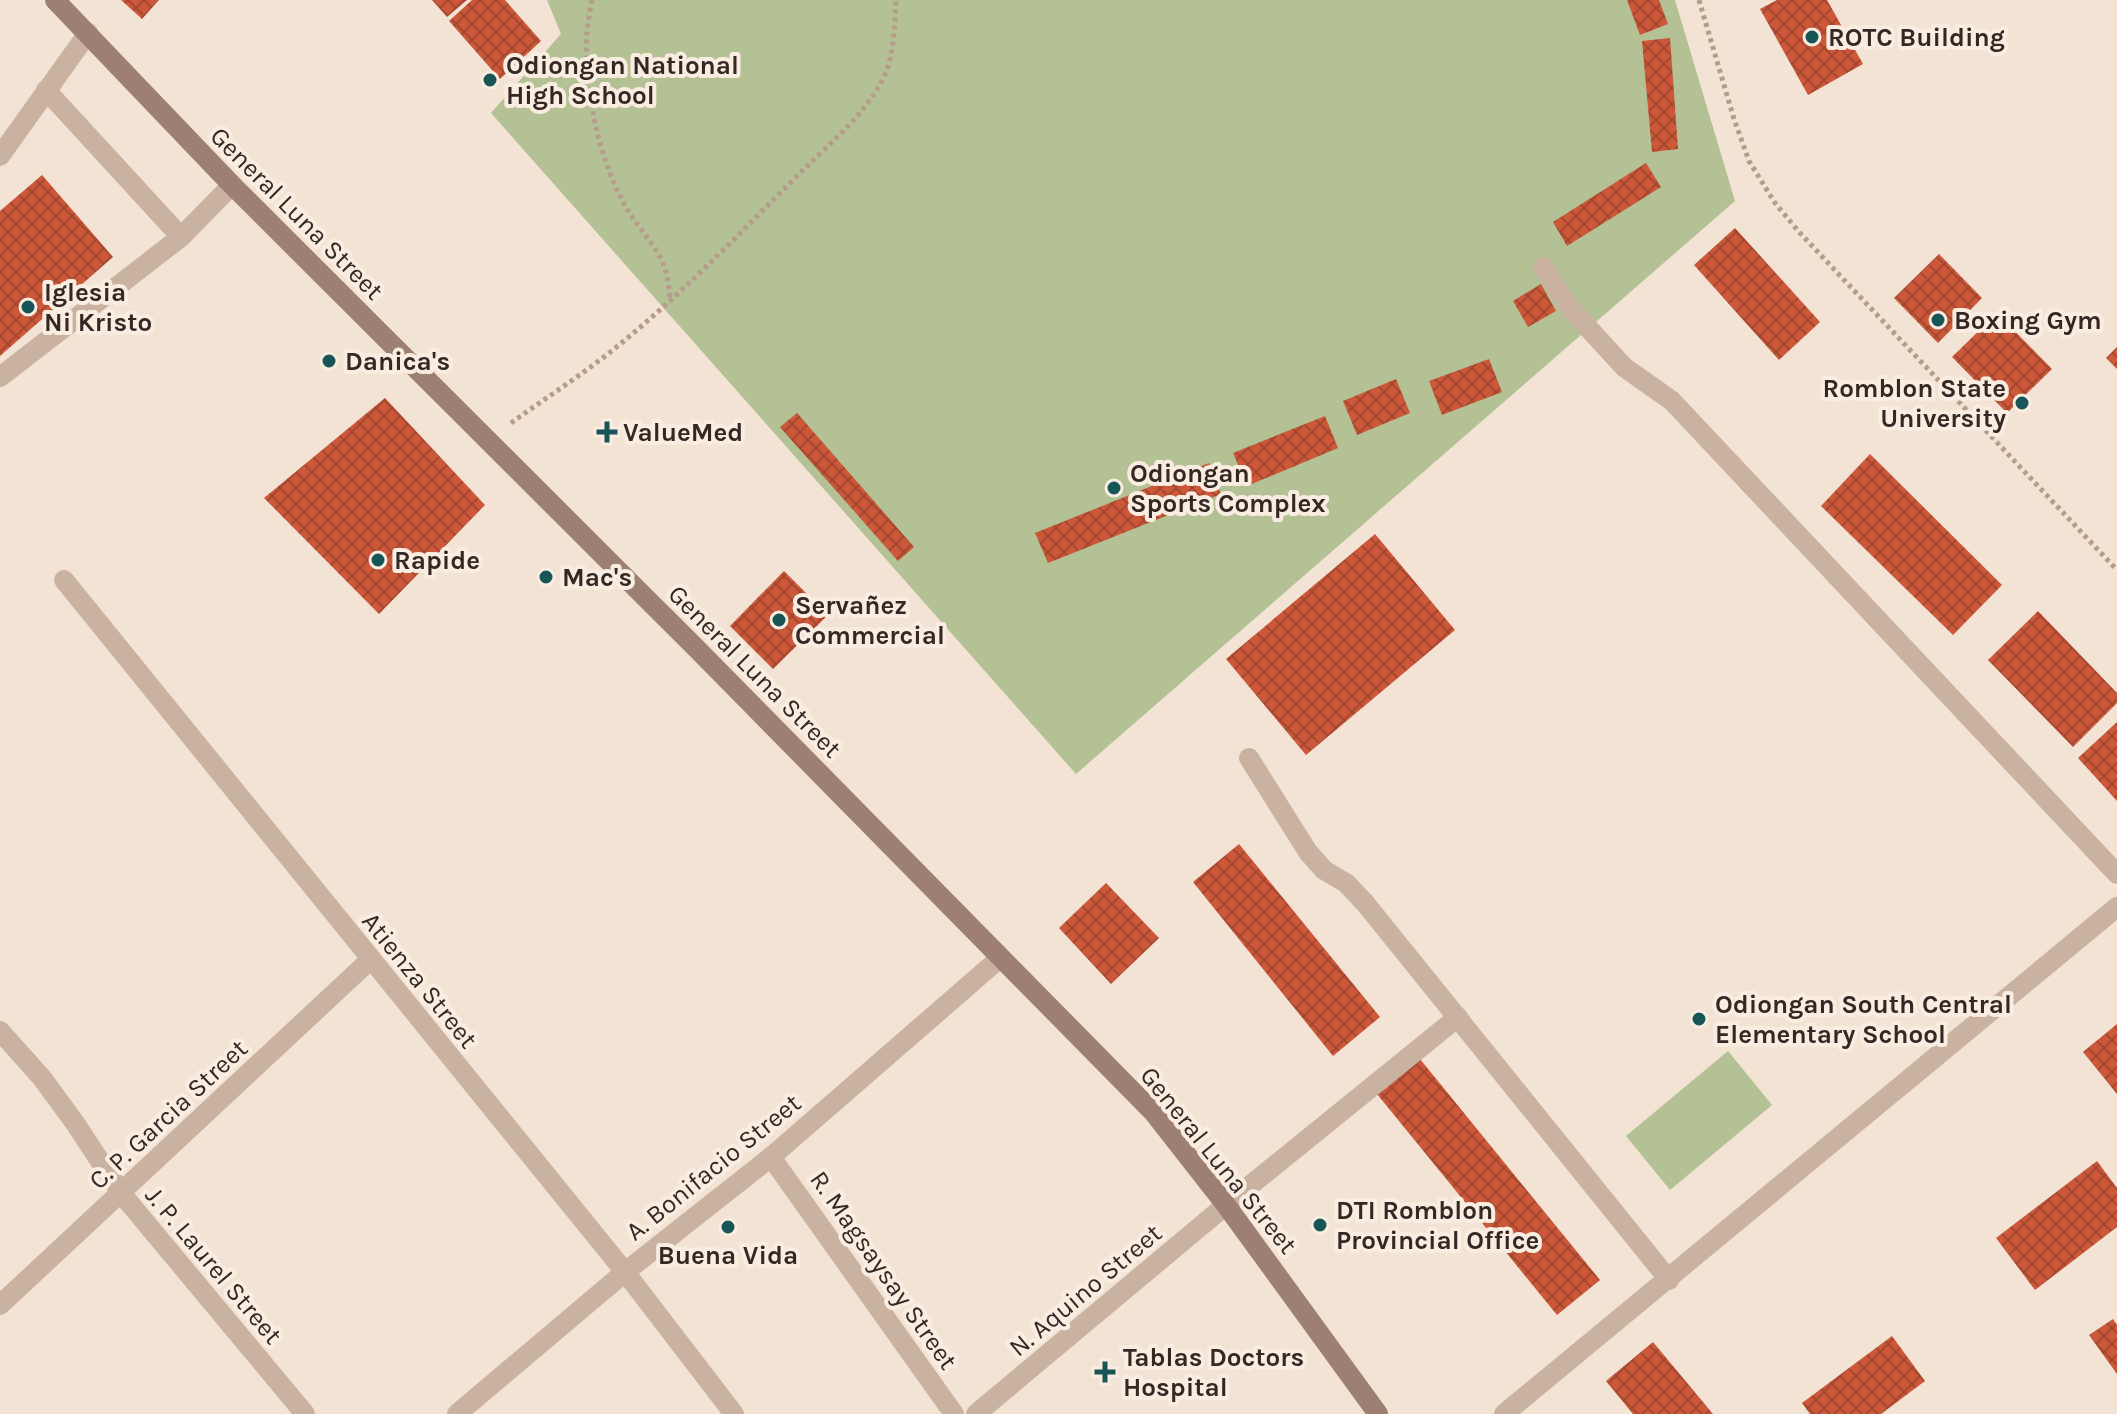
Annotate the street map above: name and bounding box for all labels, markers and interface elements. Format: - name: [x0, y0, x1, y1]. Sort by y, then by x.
- place label: ROTC Building: [1828, 22, 2005, 53]
- marker: ROTC Building: [1803, 28, 1821, 46]
- place label: Odiongan National High School: [506, 50, 739, 111]
- marker: Odiongan National High School: [481, 71, 499, 89]
- street label: General Luna Street: [204, 120, 390, 306]
- place label: Iglesia Ni Kristo: [44, 277, 152, 338]
- marker: Iglesia Ni Kristo: [19, 298, 37, 316]
- place label: Boxing Gym: [1954, 305, 2102, 336]
- marker: Boxing Gym: [1929, 311, 1947, 329]
- place label: Danica's: [345, 346, 450, 377]
- marker: Danica's: [320, 352, 338, 370]
- place label: Romblon State University: [1822, 373, 2006, 434]
- marker: Romblon State University: [2013, 394, 2031, 412]
- place label: ValueMed: [623, 417, 743, 448]
- marker: ValueMed: [598, 423, 616, 441]
- place label: Odiongan Sports Complex: [1130, 458, 1326, 519]
- marker: Odiongan Sports Complex: [1105, 479, 1123, 497]
- place label: Rapide: [394, 545, 480, 576]
- marker: Rapide: [369, 551, 387, 569]
- place label: Mac's: [562, 562, 632, 593]
- marker: Mac's: [537, 568, 555, 586]
- street label: General Luna Street: [662, 578, 848, 764]
- place label: Servañez Commercial: [795, 590, 945, 651]
- marker: Servañez Commercial: [770, 611, 788, 629]
- street label: Atienza Street: [355, 906, 484, 1055]
- place label: Odiongan South Central Elementary School: [1715, 989, 2012, 1050]
- marker: Odiongan South Central Elementary School: [1690, 1010, 1708, 1028]
- street label: C. P. Garcia Street: [83, 1033, 254, 1196]
- street label: General Luna Street: [1134, 1061, 1304, 1260]
- street label: A. Bonifacio Street: [620, 1087, 807, 1247]
- street label: R. Magsaysay Street: [803, 1165, 964, 1376]
- street label: J. P. Laurel Street: [139, 1180, 289, 1351]
- place label: DTI Romblon Provincial Office: [1336, 1195, 1539, 1256]
- marker: DTI Romblon Provincial Office: [1311, 1216, 1329, 1234]
- street label: N. Aquino Street: [1003, 1217, 1168, 1363]
- marker: Buena Vida: [719, 1218, 737, 1236]
- place label: Buena Vida: [658, 1240, 798, 1271]
- place label: Tablas Doctors Hospital: [1123, 1342, 1304, 1403]
- marker: Tablas Doctors Hospital: [1094, 1361, 1116, 1383]

